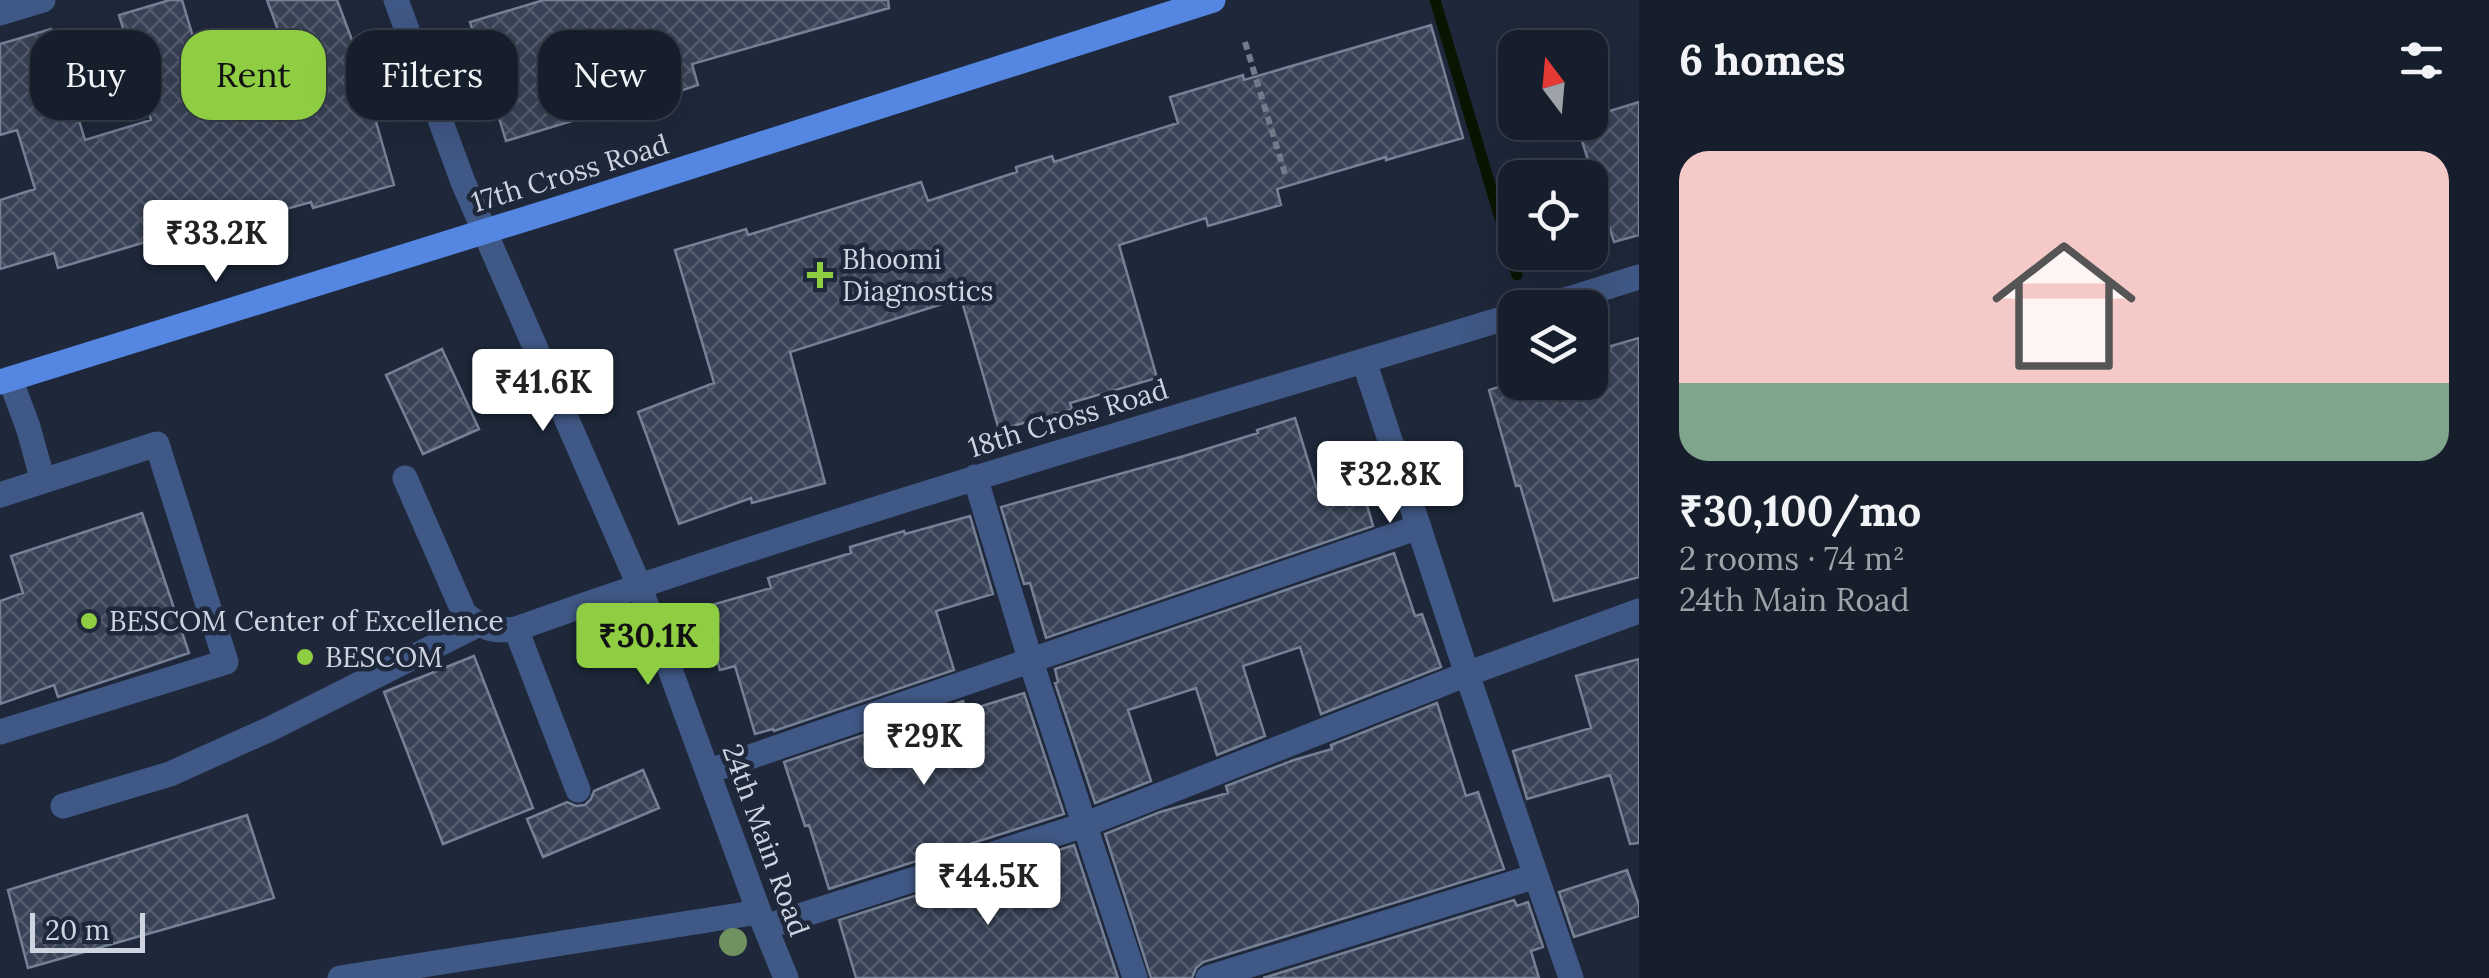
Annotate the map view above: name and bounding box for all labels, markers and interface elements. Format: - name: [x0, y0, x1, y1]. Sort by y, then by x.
- chip: Buy: [30, 30, 161, 120]
- chip: Rent: [181, 30, 326, 120]
- chip: Filters: [346, 30, 518, 120]
- chip: New: [538, 30, 681, 120]
- north arrow: [1498, 30, 1608, 140]
- map controls: [1498, 30, 1608, 400]
- text: 6 homes: [1679, 33, 1846, 87]
- icon: filters: [2394, 33, 2449, 88]
- street label: 17th Cross Road: [467, 126, 673, 220]
- button: locate: [1498, 160, 1608, 270]
- pin: ₹33.2K: [135, 200, 297, 285]
- text: ₹33.2K: [165, 212, 267, 253]
- icon: home: [1974, 216, 2154, 396]
- place label: Bhoomi Diagnostics: [842, 241, 994, 309]
- marker: Bhoomi Diagnostics: [807, 262, 833, 288]
- button: layers: [1498, 290, 1608, 400]
- pin: ₹41.6K: [462, 349, 624, 434]
- text: ₹41.6K: [494, 361, 592, 402]
- street label: 18th Cross Road: [964, 371, 1172, 465]
- pin: ₹32.8K: [1309, 441, 1471, 526]
- text: ₹32.8K: [1339, 453, 1441, 494]
- text: ₹30,100/mo: [1679, 484, 1921, 538]
- text: 2 rooms · 74 m²: [1679, 538, 1905, 579]
- text: 24th Main Road: [1679, 579, 1910, 620]
- place label: BESCOM Center of Excellence: [109, 603, 504, 639]
- pin: ₹30.1K: [567, 603, 729, 688]
- marker: BESCOM Center of Excellence: [78, 610, 100, 632]
- text: ₹30.1K: [598, 615, 698, 656]
- place label: BESCOM: [325, 639, 443, 675]
- marker: BESCOM: [294, 646, 316, 668]
- pin: ₹29K: [865, 703, 983, 788]
- text: ₹29K: [886, 715, 962, 756]
- street label: 24th Main Road: [715, 739, 817, 941]
- pin: ₹44.5K: [907, 843, 1069, 928]
- text: ₹44.5K: [937, 855, 1039, 896]
- scale bar: [30, 908, 145, 952]
- text: 20 m: [45, 912, 110, 948]

